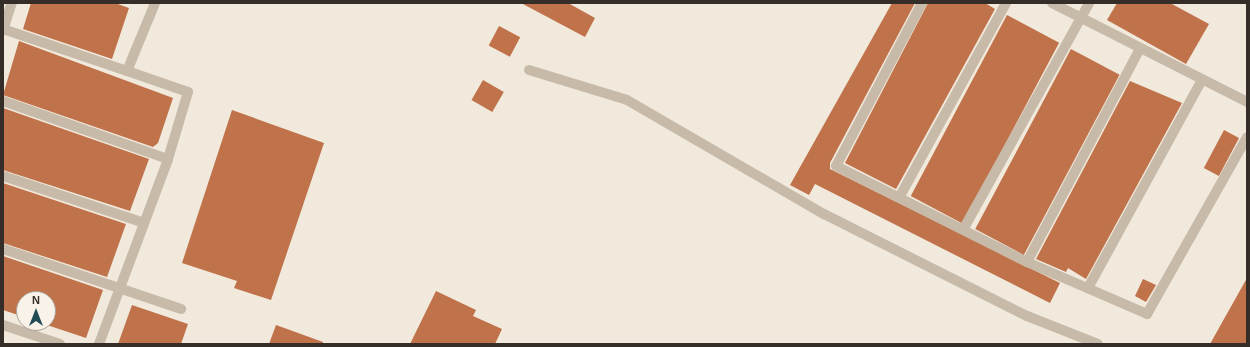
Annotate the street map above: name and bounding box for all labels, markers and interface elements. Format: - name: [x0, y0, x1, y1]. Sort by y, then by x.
- north arrow: [16, 291, 56, 331]
- text: N: [32, 294, 40, 306]

